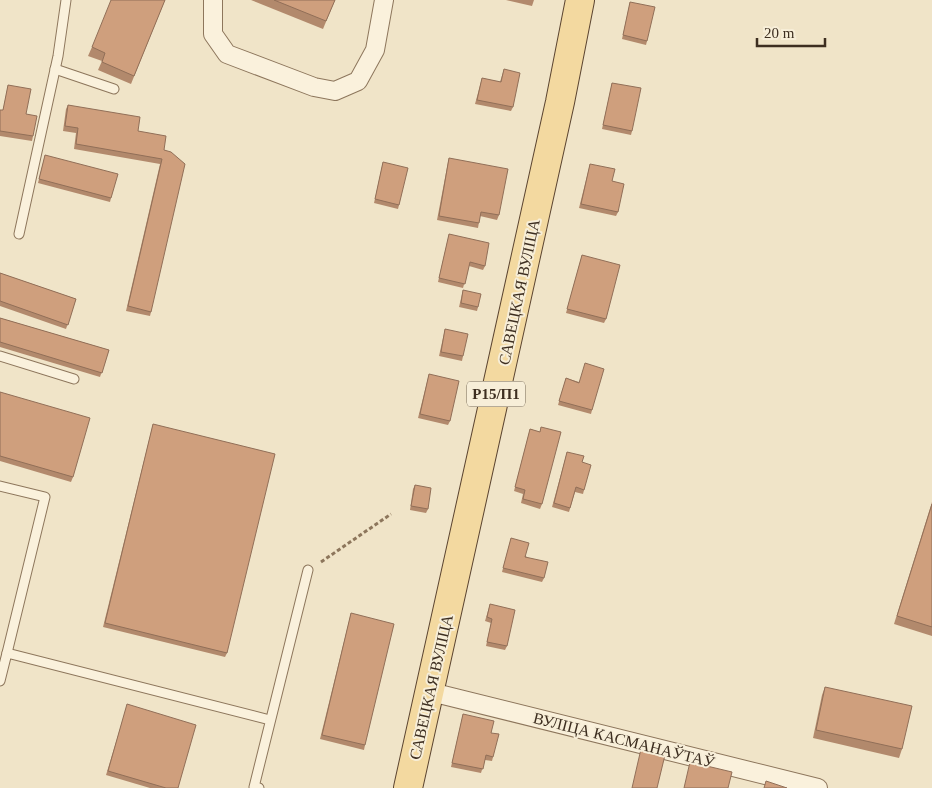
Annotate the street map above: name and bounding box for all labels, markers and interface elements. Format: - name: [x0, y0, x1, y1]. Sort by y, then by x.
- scale bar: [757, 15, 824, 47]
- text: 20 m: [764, 25, 795, 41]
- street label: САВЕЦКАЯ ВУЛІЦА: [495, 217, 544, 367]
- road number: Р15/П1: [467, 382, 525, 406]
- street label: САВЕЦКАЯ ВУЛІЦА: [406, 612, 457, 761]
- street label: ВУЛІЦА КАСМАНАЎТАЎ: [531, 708, 717, 772]

